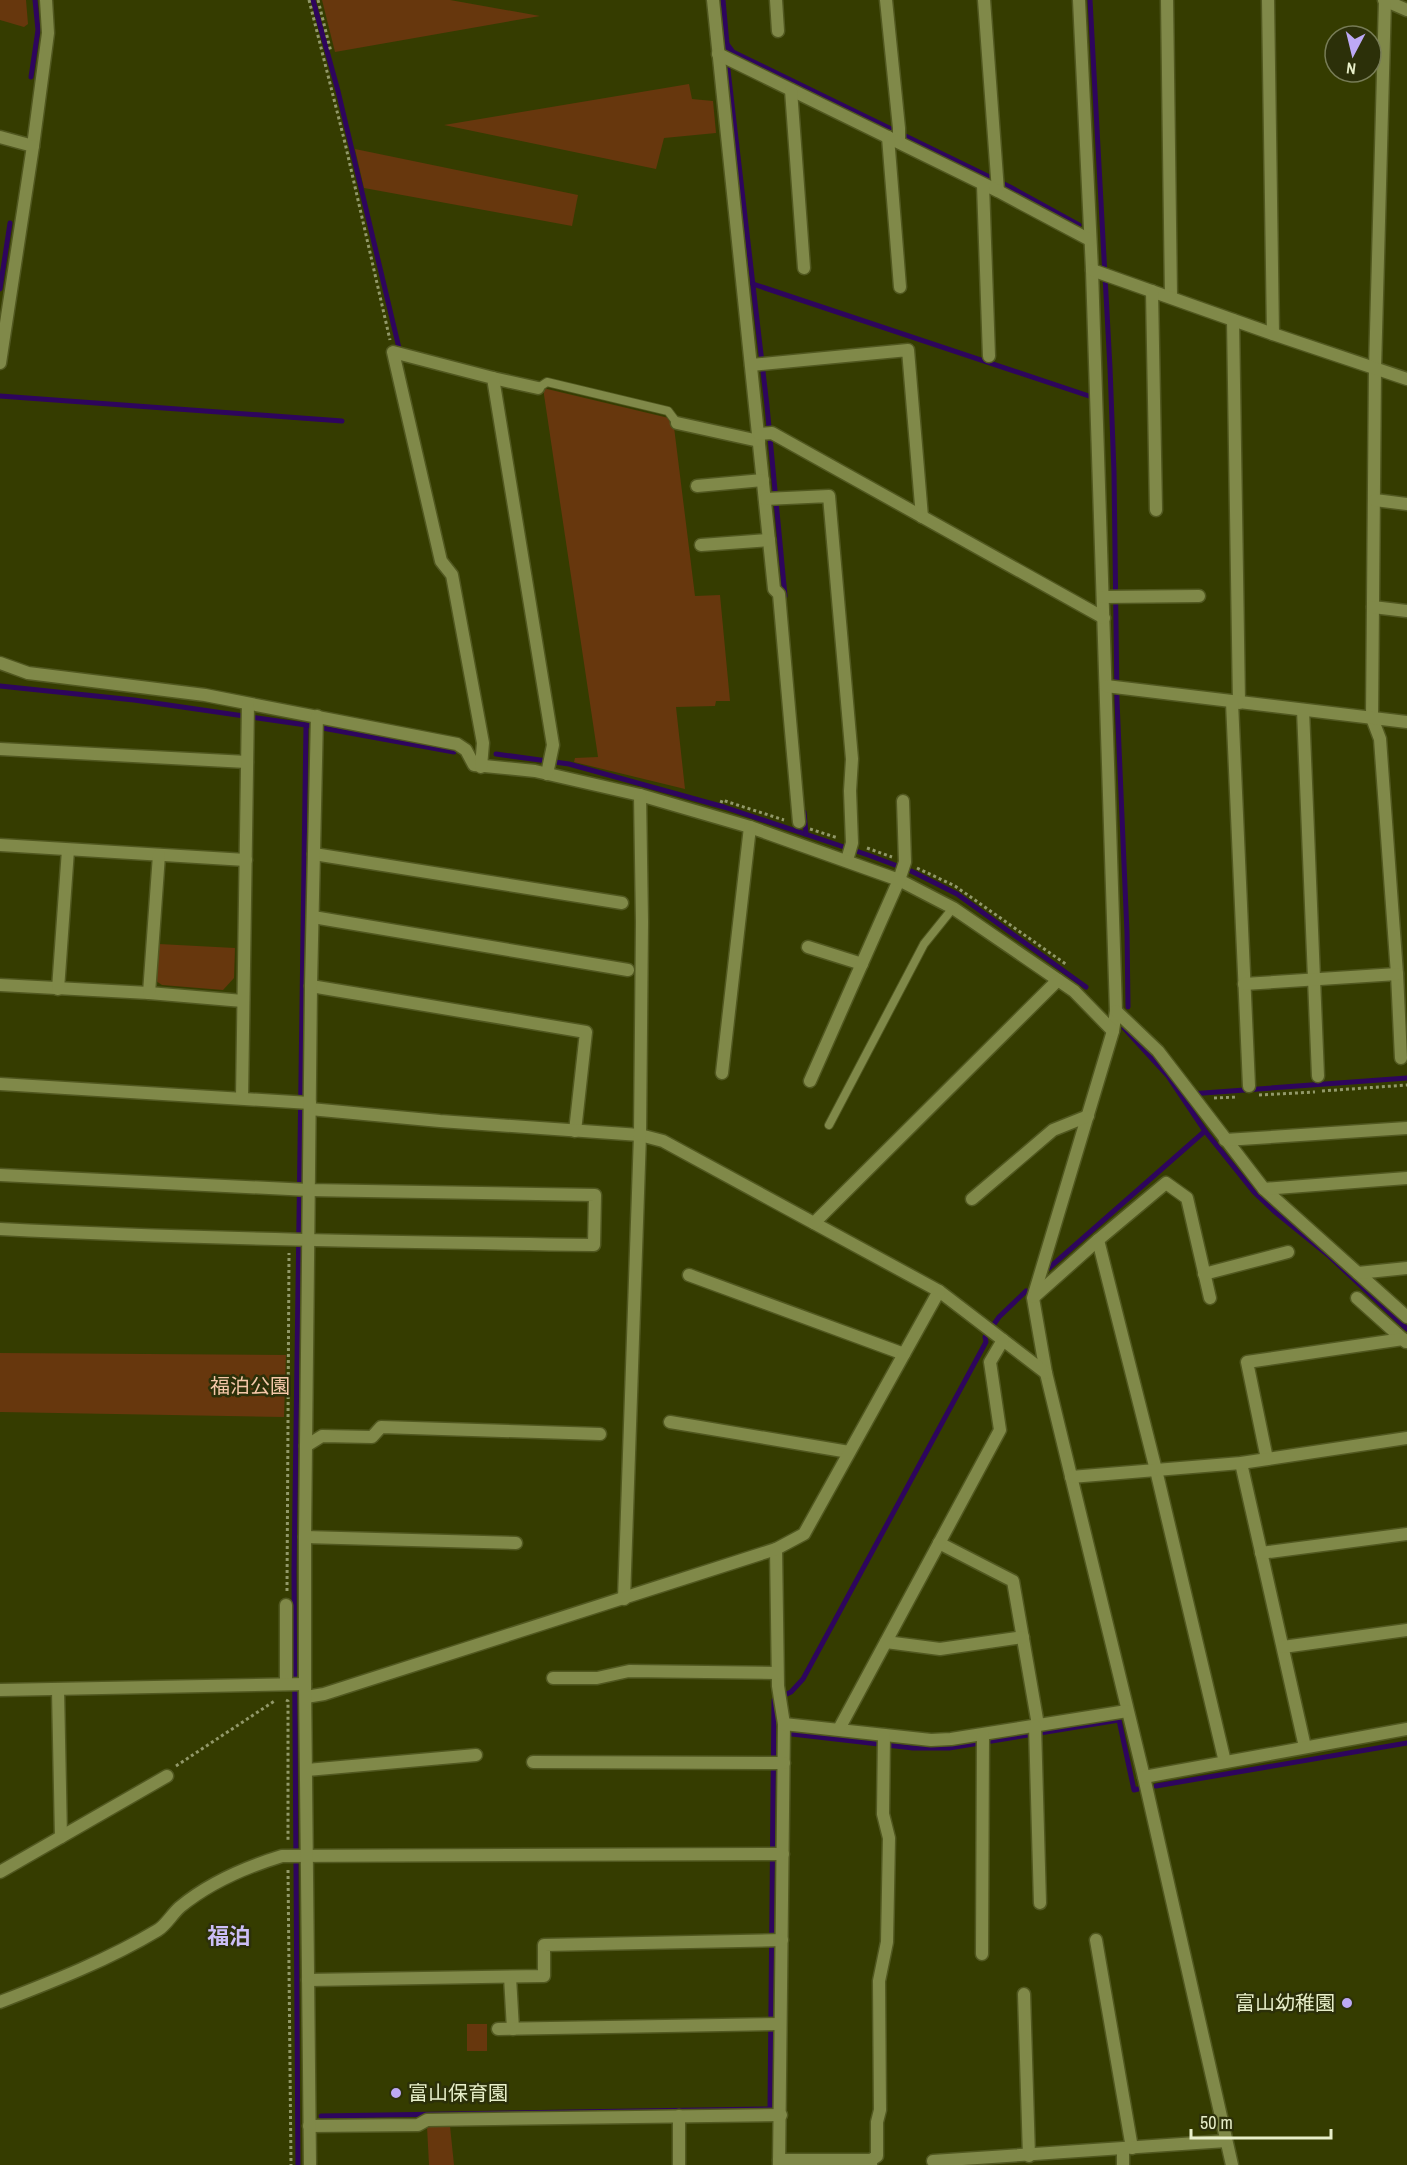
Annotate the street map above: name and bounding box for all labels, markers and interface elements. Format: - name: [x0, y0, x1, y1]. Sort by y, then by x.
- north arrow: [1323, 24, 1383, 84]
- text: N: [1345, 57, 1357, 80]
- park label: 福泊公園: [210, 1372, 290, 1399]
- district label: 福泊: [207, 1921, 251, 1951]
- place label: 富山幼稚園: [1235, 1989, 1335, 2016]
- marker: 富山幼稚園: [1340, 1996, 1354, 2010]
- place label: 富山保育園: [408, 2079, 508, 2106]
- marker: 富山保育園: [389, 2086, 403, 2100]
- scale bar: [1191, 2102, 1330, 2140]
- text: 50 m: [1200, 2110, 1233, 2135]

